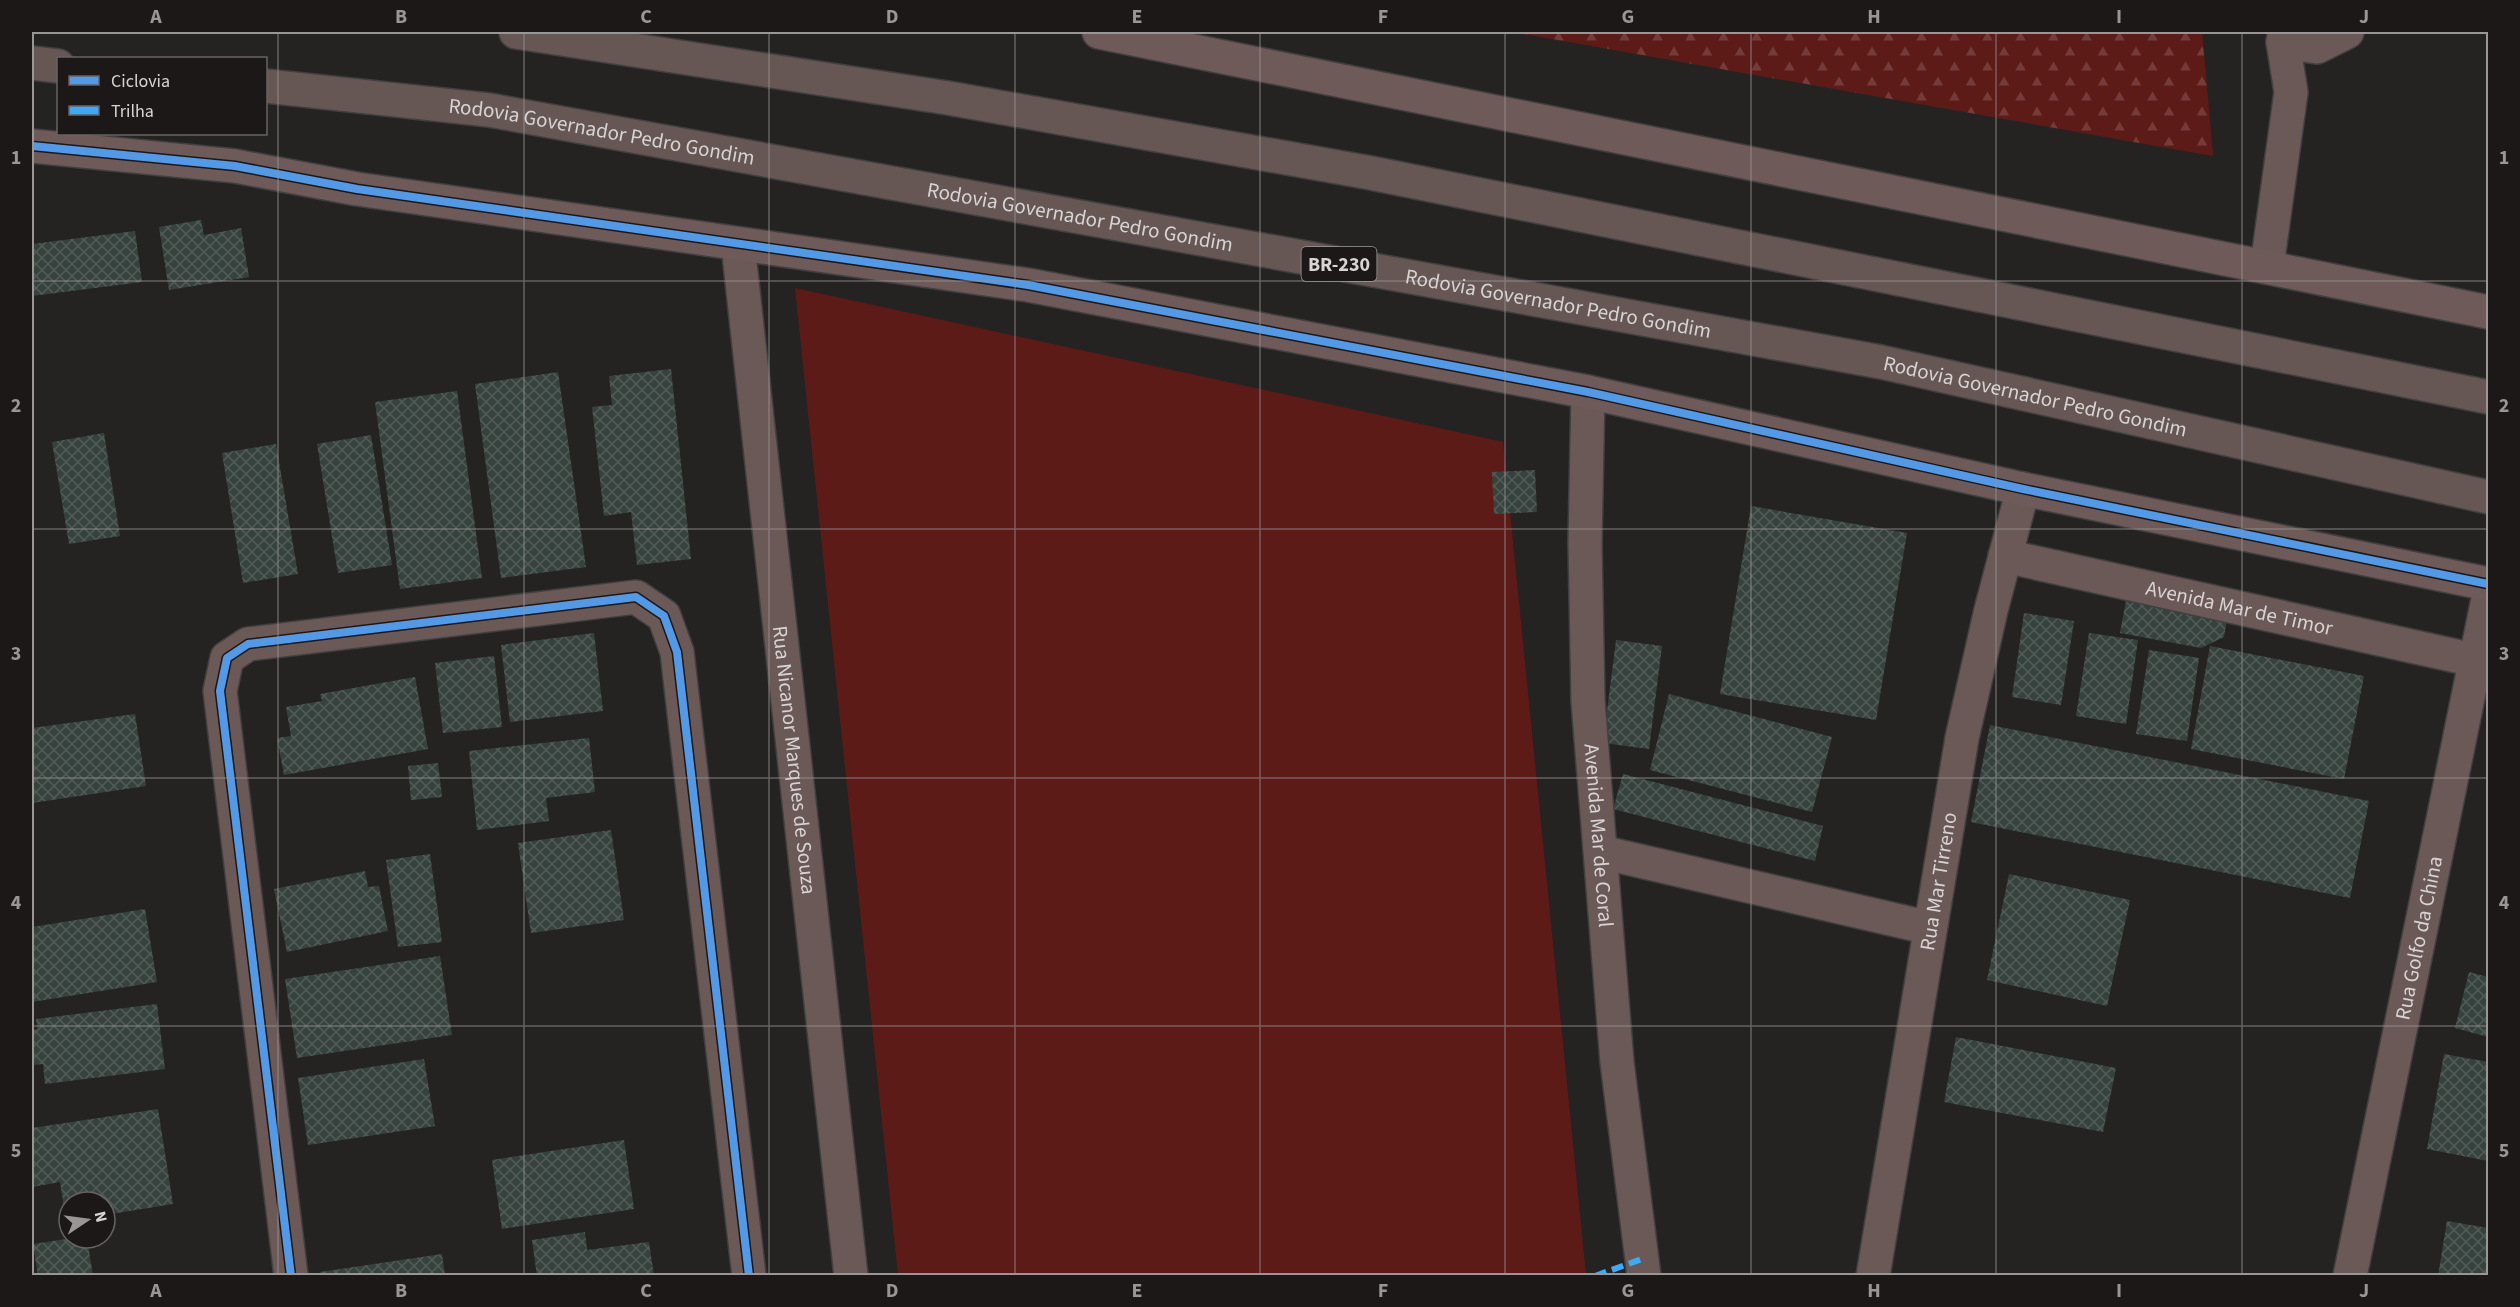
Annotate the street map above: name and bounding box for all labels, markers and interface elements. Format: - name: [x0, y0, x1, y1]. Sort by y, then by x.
- text: A: [149, 3, 162, 31]
- text: B: [395, 3, 407, 31]
- text: C: [640, 3, 652, 31]
- text: D: [886, 3, 898, 31]
- text: E: [1132, 3, 1142, 31]
- text: F: [1378, 3, 1388, 31]
- text: G: [1622, 3, 1634, 31]
- text: H: [1867, 3, 1881, 31]
- text: I: [2116, 3, 2122, 31]
- text: J: [2359, 3, 2369, 31]
- legend: [57, 57, 267, 135]
- text: Ciclovia: [111, 69, 170, 94]
- street label: Rodovia Governador Pedro Gondim: [447, 91, 757, 173]
- text: Trilha: [111, 99, 154, 124]
- text: 1: [11, 144, 21, 172]
- text: 1: [2499, 144, 2509, 172]
- street label: Rodovia Governador Pedro Gondim: [925, 175, 1236, 259]
- road number: BR-230: [1302, 247, 1376, 281]
- street label: Rodovia Governador Pedro Gondim: [1403, 261, 1714, 346]
- street label: Rodovia Governador Pedro Gondim: [1881, 348, 2190, 445]
- text: 2: [11, 392, 21, 420]
- text: 2: [2499, 392, 2509, 420]
- street label: Avenida Mar de Timor: [2143, 573, 2336, 643]
- street label: Rua Nicanor Marques de Souza: [765, 624, 824, 896]
- text: 3: [11, 640, 21, 668]
- text: 3: [2499, 640, 2509, 668]
- street label: Avenida Mar de Coral: [1576, 742, 1621, 929]
- street label: Rua Mar Tirreno: [1912, 810, 1964, 953]
- street label: Rua Golfo da China: [2388, 853, 2450, 1023]
- text: 4: [11, 889, 22, 917]
- text: 4: [2499, 889, 2510, 917]
- text: 5: [11, 1137, 21, 1165]
- text: 5: [2499, 1137, 2509, 1165]
- north arrow: [57, 1190, 117, 1250]
- text: N: [89, 1209, 113, 1225]
- text: A: [149, 1277, 162, 1305]
- text: B: [395, 1277, 407, 1305]
- text: C: [640, 1277, 652, 1305]
- text: D: [886, 1277, 898, 1305]
- text: E: [1132, 1277, 1142, 1305]
- text: F: [1378, 1277, 1388, 1305]
- text: G: [1622, 1277, 1634, 1305]
- text: H: [1867, 1277, 1881, 1305]
- text: I: [2116, 1277, 2122, 1305]
- text: J: [2359, 1277, 2369, 1305]

